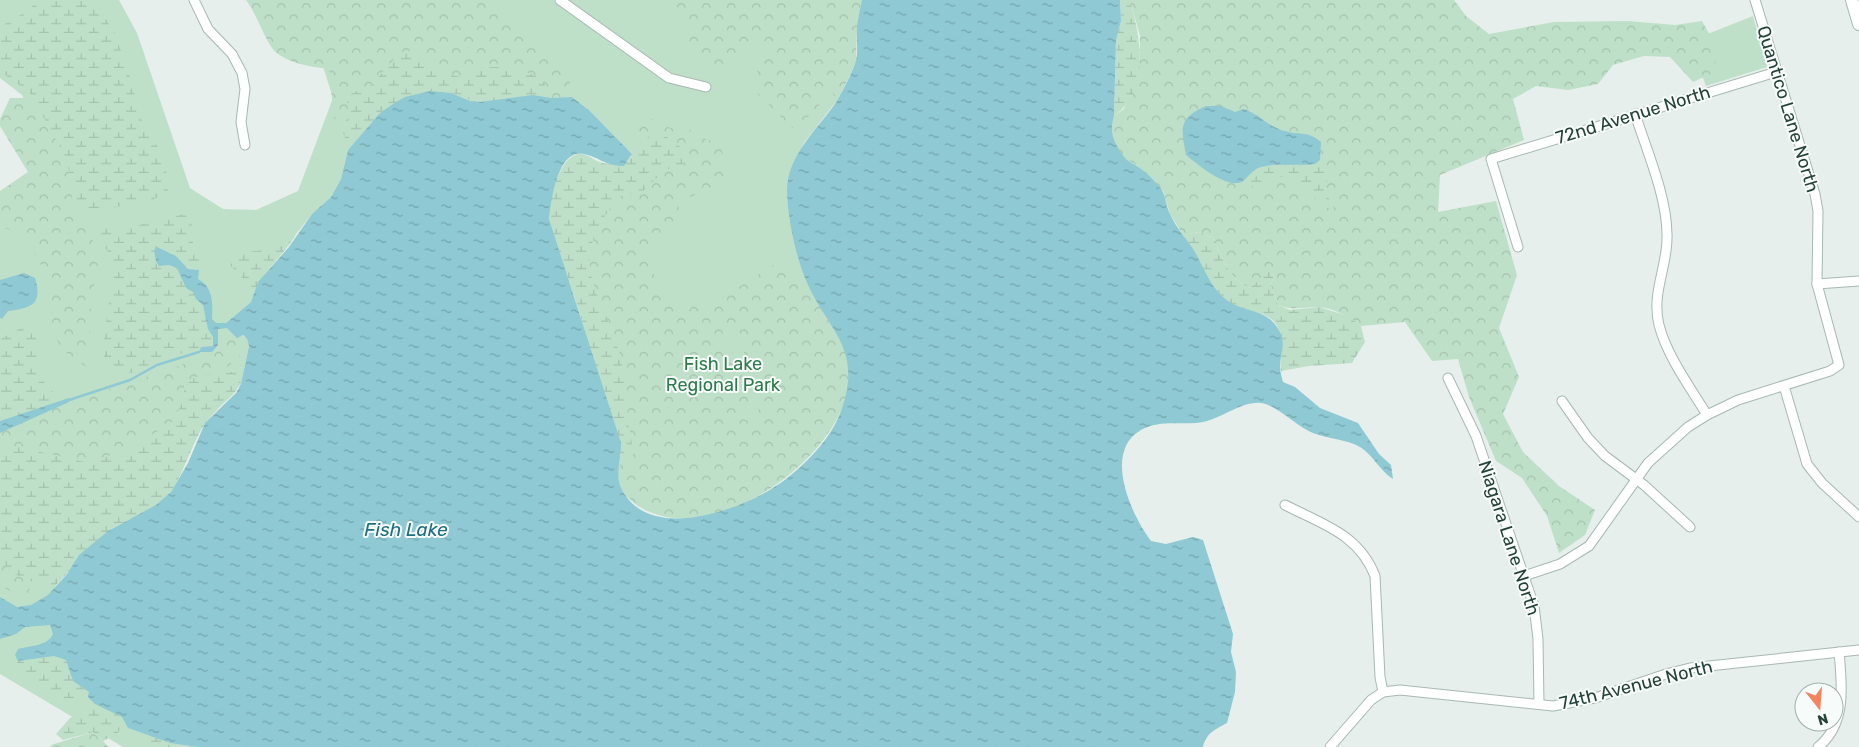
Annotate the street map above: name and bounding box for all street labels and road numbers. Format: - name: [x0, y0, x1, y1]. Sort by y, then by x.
- street label: Quantico Lane North: [1752, 23, 1824, 195]
- street label: 72nd Avenue North: [1553, 81, 1713, 149]
- street label: Niagara Lane North: [1474, 458, 1544, 618]
- street label: 74th Avenue North: [1557, 655, 1715, 715]

